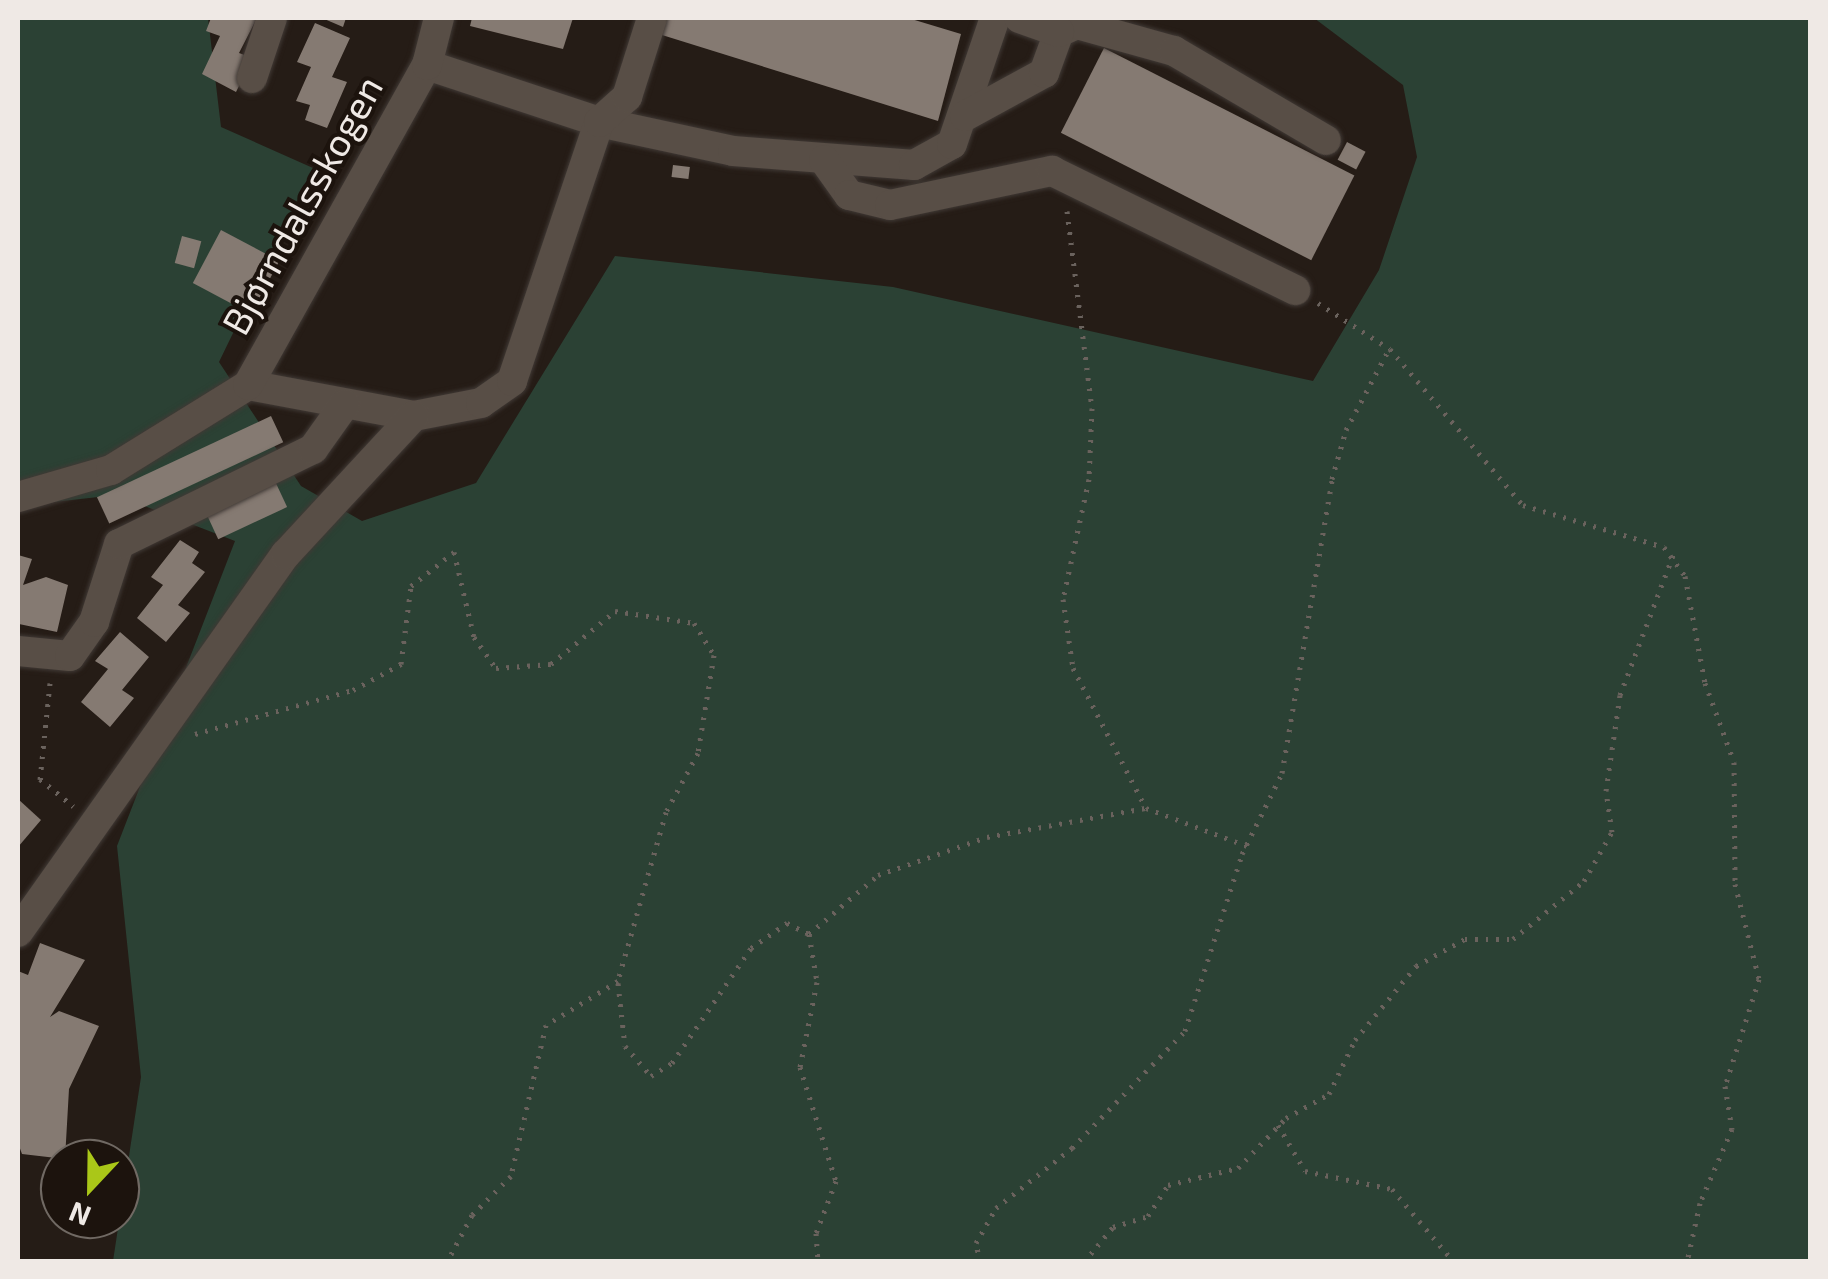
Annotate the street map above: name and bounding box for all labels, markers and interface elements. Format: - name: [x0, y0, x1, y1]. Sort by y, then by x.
- street label: Bjørndalsskogen: [212, 68, 392, 342]
- north arrow: [40, 1139, 140, 1239]
- text: N: [64, 1195, 95, 1235]

